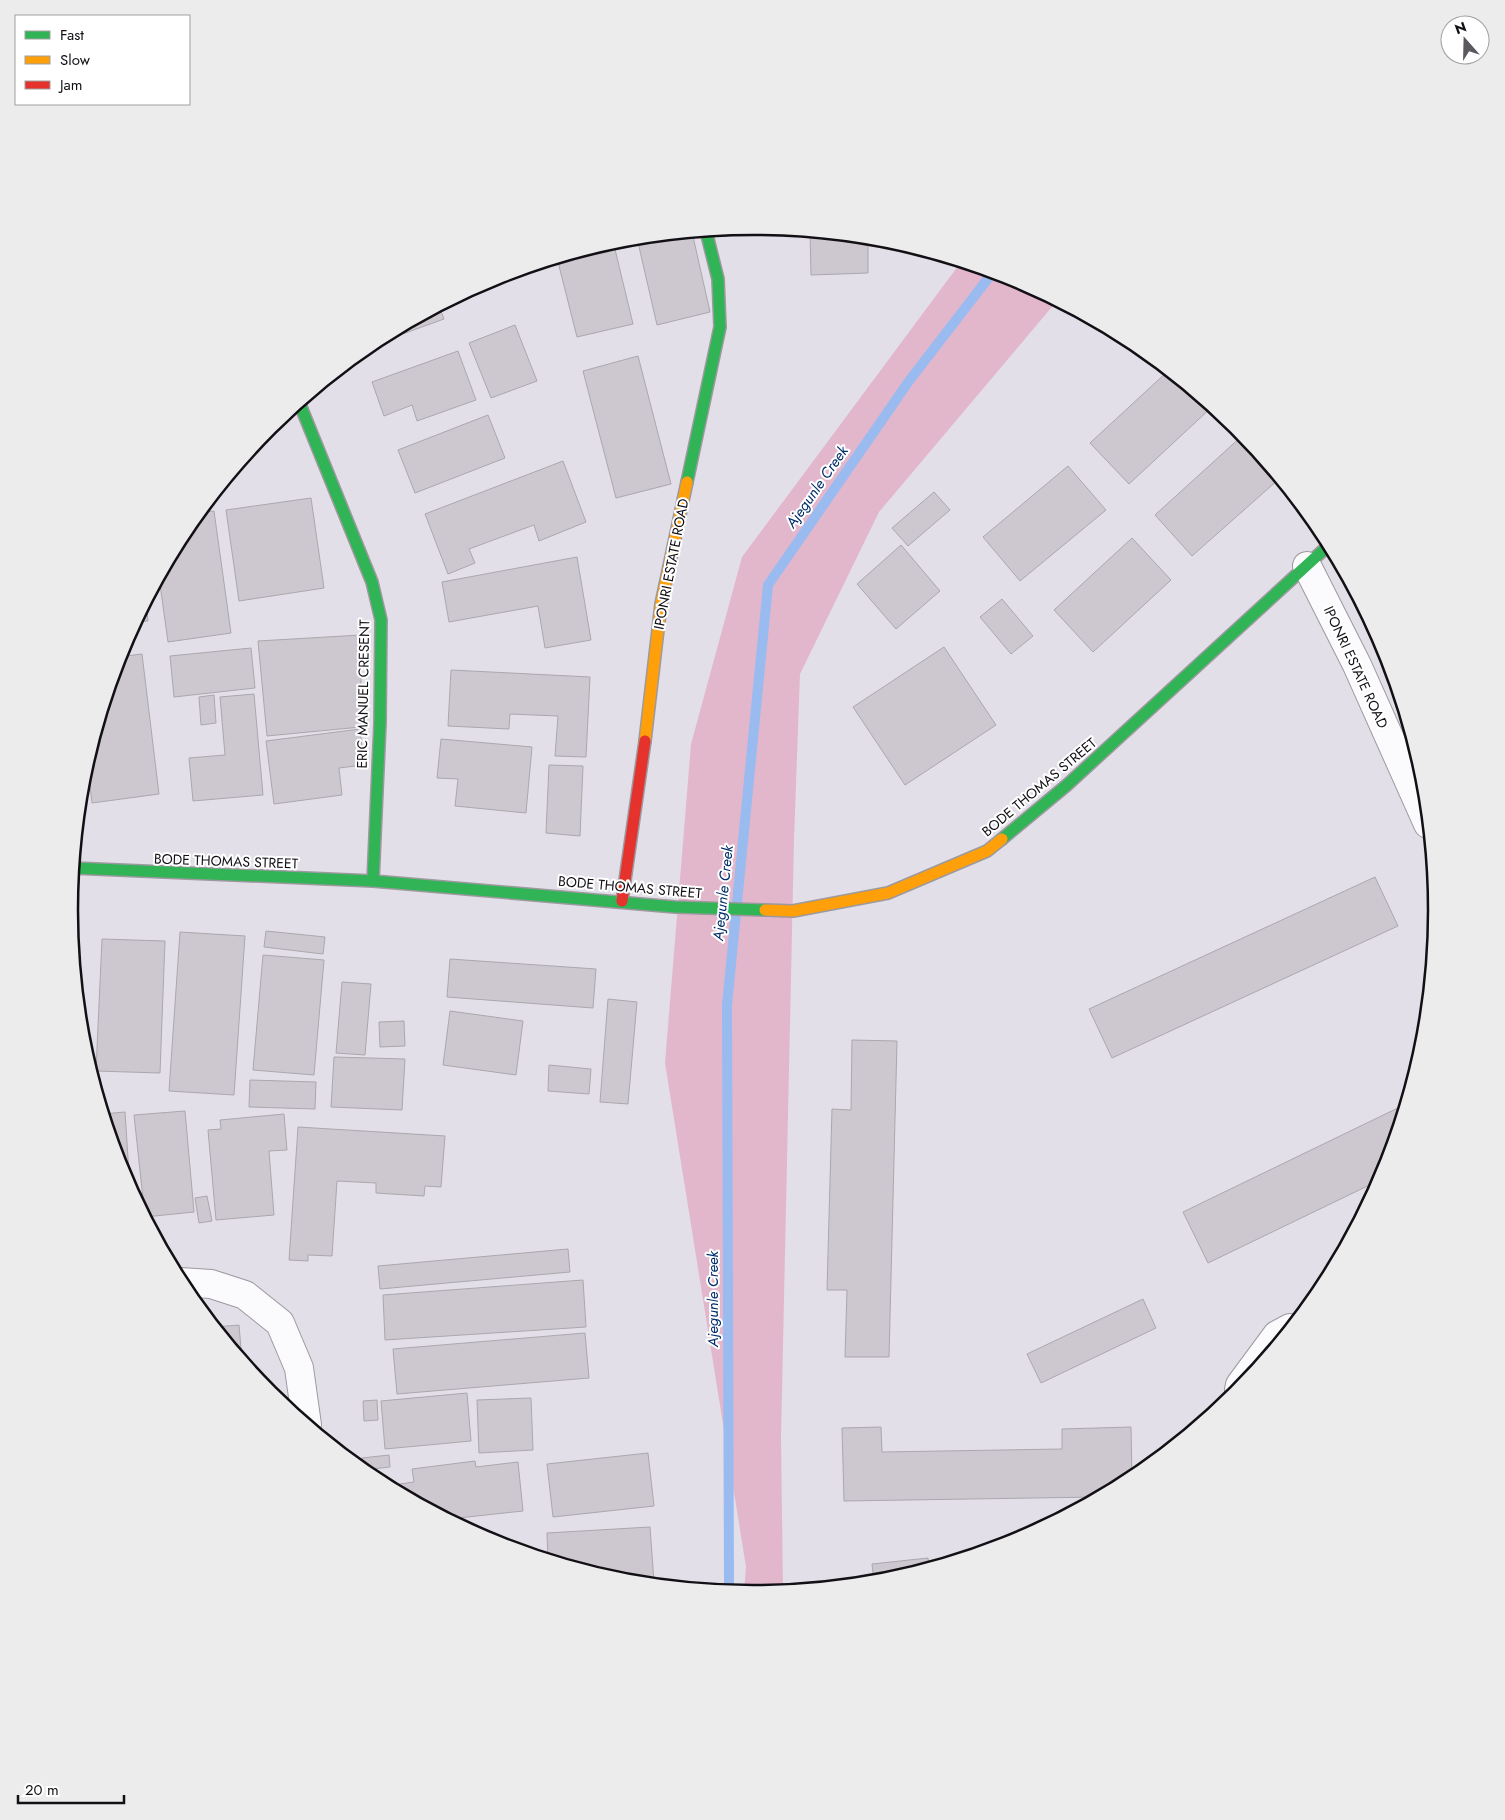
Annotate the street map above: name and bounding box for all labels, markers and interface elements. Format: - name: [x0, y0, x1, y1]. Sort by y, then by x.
- legend: [15, 15, 190, 105]
- north arrow: [1440, 15, 1490, 65]
- text: N: [1452, 16, 1469, 39]
- text: Fast: [60, 24, 84, 46]
- text: Slow: [60, 49, 91, 71]
- text: Jam: [58, 74, 83, 96]
- water label: Ajegunle Creek: [780, 441, 854, 533]
- street label: IPONRI ESTATE ROAD: [649, 497, 693, 631]
- street label: IPONRI ESTATE ROAD: [1319, 603, 1393, 731]
- street label: ERIC MANUEL CRESENT: [352, 619, 374, 769]
- street label: BODE THOMAS STREET: [977, 733, 1101, 841]
- water label: Ajegunle Creek: [707, 844, 739, 943]
- street label: BODE THOMAS STREET: [154, 848, 299, 874]
- street label: BODE THOMAS STREET: [557, 871, 703, 903]
- water label: Ajegunle Creek: [702, 1250, 724, 1348]
- scale bar: [18, 1772, 124, 1804]
- text: 20 m: [25, 1779, 59, 1801]

